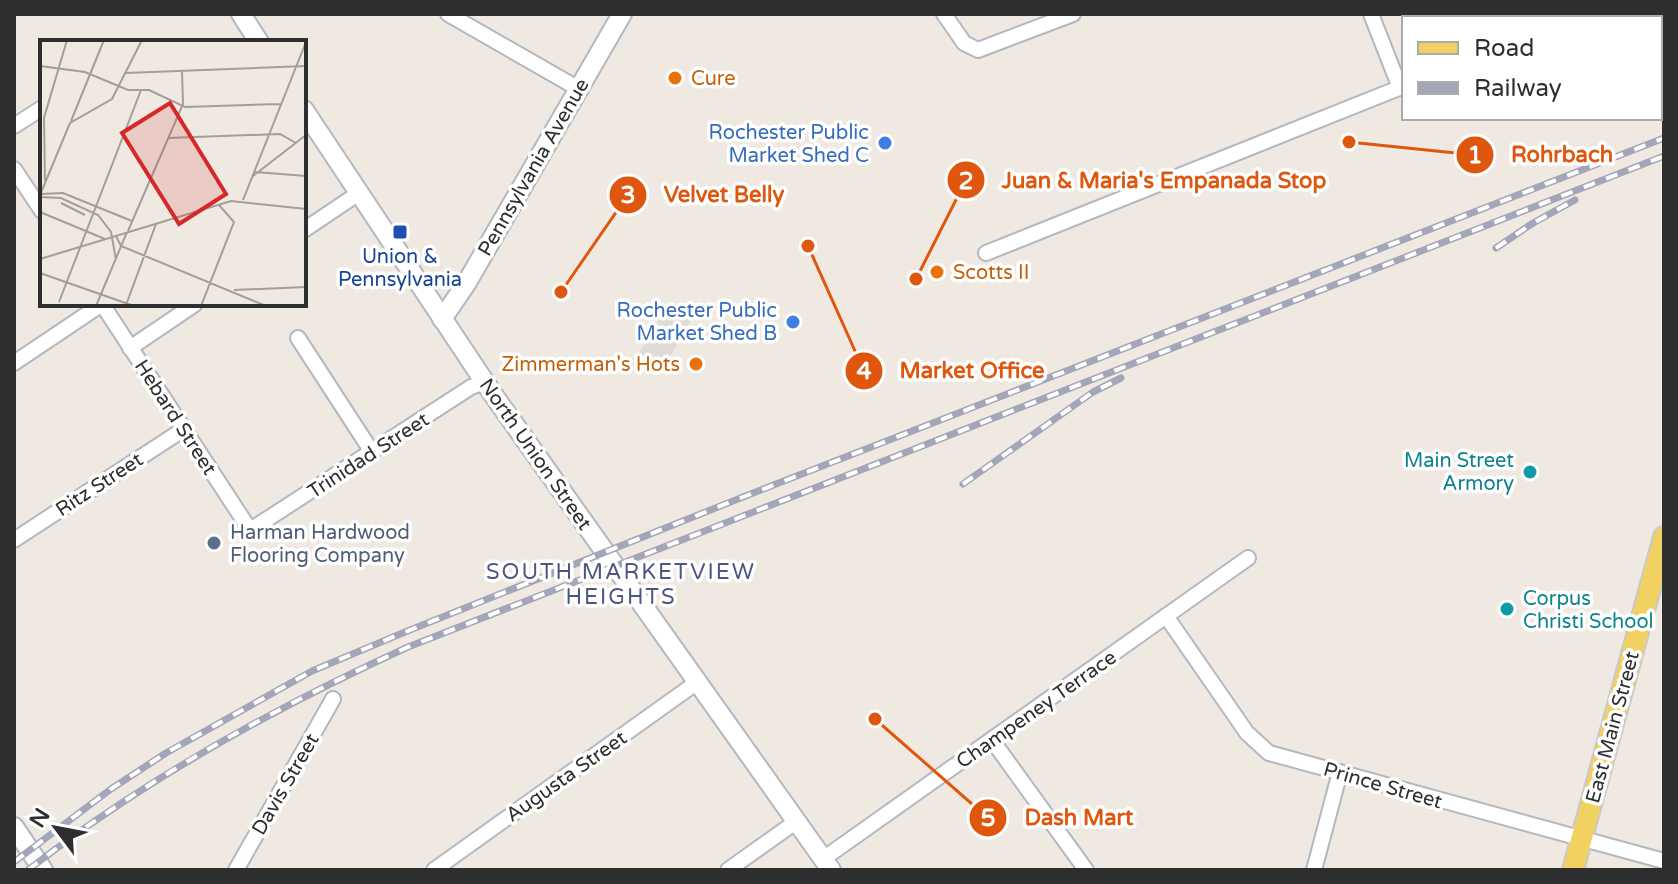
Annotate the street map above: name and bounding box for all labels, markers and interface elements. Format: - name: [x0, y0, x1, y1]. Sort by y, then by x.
- legend: [1402, 16, 1662, 120]
- text: Road: [1474, 34, 1534, 63]
- inset map: [40, 40, 306, 306]
- place label: Cure: [691, 67, 736, 91]
- marker: Cure: [666, 69, 684, 87]
- street label: Pennsylvania Avenue: [473, 74, 595, 261]
- text: Railway: [1474, 74, 1562, 103]
- place label: Rochester Public Market Shed C: [709, 121, 869, 168]
- callout: Rohrbach: [1455, 132, 1629, 178]
- marker: Rochester Public Market Shed C: [876, 134, 894, 152]
- text: 1: [1467, 141, 1483, 170]
- text: Rohrbach: [1511, 142, 1613, 168]
- callout: Juan & Maria's Empanada Stop: [946, 157, 1343, 203]
- text: 2: [958, 167, 974, 196]
- text: Juan & Maria's Empanada Stop: [1001, 168, 1326, 194]
- callout: Velvet Belly: [608, 172, 800, 218]
- text: 3: [620, 181, 636, 210]
- text: Velvet Belly: [664, 182, 784, 208]
- marker: Union & Pennsylvania: [391, 223, 409, 241]
- place label: Union & Pennsylvania: [338, 245, 462, 292]
- place label: Scotts II: [953, 261, 1029, 285]
- marker: Scotts II: [928, 263, 946, 281]
- place label: Rochester Public Market Shed B: [617, 299, 777, 346]
- marker: Rochester Public Market Shed B: [784, 313, 802, 331]
- callout: Market Office: [844, 348, 1061, 394]
- place label: Zimmerman's Hots: [501, 353, 680, 377]
- marker: Zimmerman's Hots: [687, 355, 705, 373]
- street label: Hebard Street: [129, 356, 221, 480]
- text: 4: [856, 357, 872, 386]
- text: Market Office: [899, 358, 1045, 384]
- street label: North Union Street: [474, 374, 597, 535]
- street label: Trinidad Street: [303, 408, 434, 504]
- street label: Ritz Street: [51, 448, 148, 522]
- place label: Main Street Armory: [1404, 449, 1514, 496]
- marker: Main Street Armory: [1521, 463, 1539, 481]
- place label: Harman Hardwood Flooring Company: [230, 521, 410, 568]
- marker: Harman Hardwood Flooring Company: [205, 534, 223, 552]
- district label: SOUTH MARKETVIEW HEIGHTS: [486, 559, 756, 610]
- place label: Corpus Christi School: [1523, 587, 1654, 634]
- marker: Corpus Christi School: [1498, 600, 1516, 618]
- street label: Champeney Terrace: [952, 646, 1121, 774]
- street label: East Main Street: [1581, 648, 1645, 806]
- street label: Augusta Street: [501, 726, 632, 827]
- street label: Davis Street: [247, 729, 325, 840]
- street label: Prince Street: [1321, 758, 1445, 814]
- north arrow: [16, 788, 96, 868]
- callout: Dash Mart: [968, 795, 1149, 841]
- text: N: [24, 804, 56, 832]
- text: 5: [980, 804, 996, 833]
- text: Dash Mart: [1025, 805, 1134, 831]

